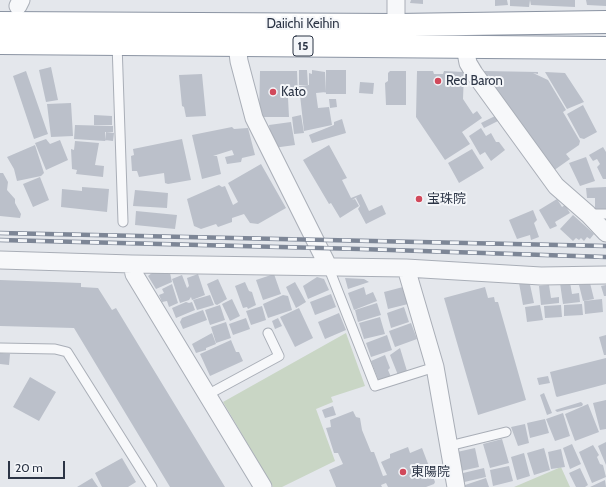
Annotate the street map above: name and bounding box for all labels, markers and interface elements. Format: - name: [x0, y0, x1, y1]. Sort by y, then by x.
- street label: Daiichi Keihin: [266, 16, 340, 32]
- road number: 15: [293, 36, 313, 56]
- place label: Red Baron: [446, 73, 503, 89]
- marker: Red Baron: [433, 76, 443, 86]
- place label: Kato: [281, 84, 306, 100]
- marker: Kato: [268, 87, 278, 97]
- place label: 宝珠院: [427, 191, 466, 207]
- marker: 宝珠院: [414, 194, 424, 204]
- scale bar: [10, 453, 67, 479]
- text: 20 m: [15, 460, 43, 475]
- place label: 東陽院: [411, 464, 450, 480]
- marker: 東陽院: [398, 467, 408, 477]

